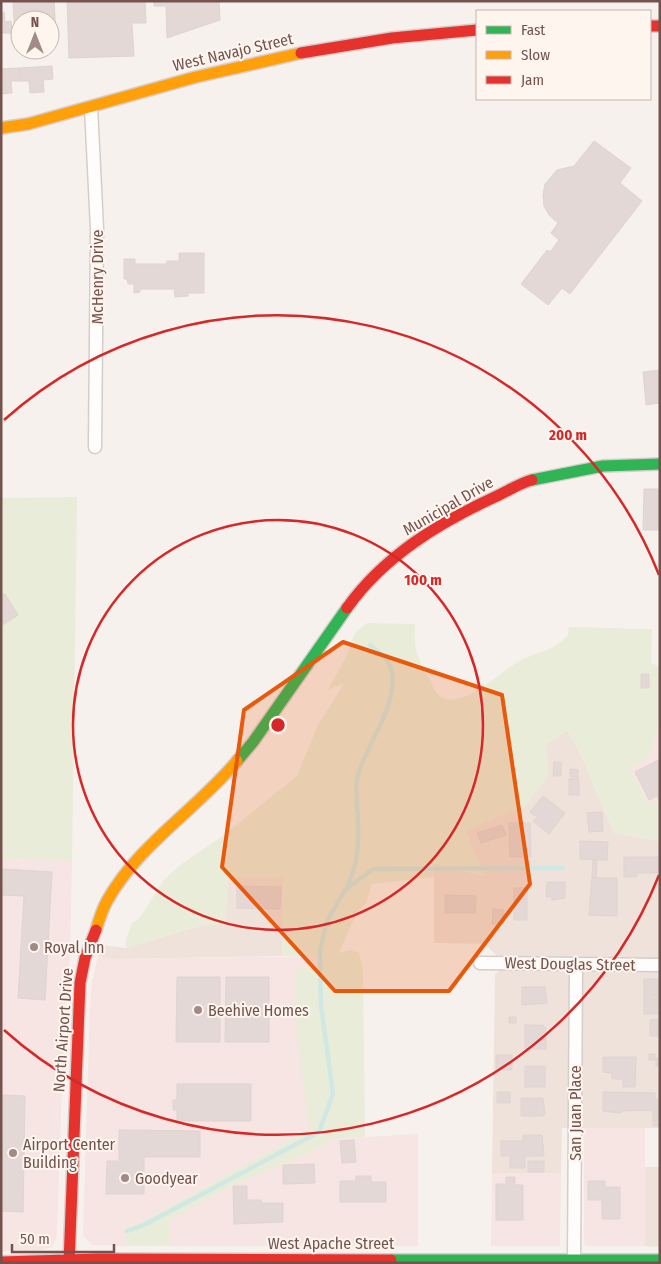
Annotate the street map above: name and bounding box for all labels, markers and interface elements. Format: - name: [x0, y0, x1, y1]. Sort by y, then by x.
- north arrow: [10, 10, 60, 60]
- legend: [476, 10, 651, 100]
- text: N: [31, 14, 39, 31]
- text: Fast: [521, 21, 545, 39]
- street label: West Navajo Street: [171, 29, 296, 75]
- text: Slow: [521, 46, 550, 64]
- text: Jam: [521, 71, 544, 89]
- street label: McHenry Drive: [88, 230, 107, 324]
- text: 200 m: [548, 426, 587, 444]
- street label: Municipal Drive: [400, 472, 497, 539]
- text: 100 m: [404, 571, 442, 589]
- centre of rings: [269, 716, 287, 734]
- place label: Royal Inn: [44, 938, 104, 957]
- marker: Royal Inn: [28, 941, 40, 953]
- street label: West Douglas Street: [504, 953, 636, 975]
- street label: North Airport Drive: [49, 967, 77, 1093]
- place label: Beehive Homes: [208, 1001, 309, 1020]
- marker: Beehive Homes: [192, 1004, 204, 1016]
- street label: San Juan Place: [566, 1065, 585, 1161]
- place label: Airport Center Building: [23, 1135, 116, 1172]
- marker: Airport Center Building: [7, 1147, 19, 1159]
- place label: Goodyear: [135, 1169, 198, 1188]
- marker: Goodyear: [119, 1172, 131, 1184]
- scale bar: [12, 1222, 115, 1254]
- text: 50 m: [20, 1230, 50, 1248]
- street label: West Apache Street: [268, 1234, 395, 1253]

